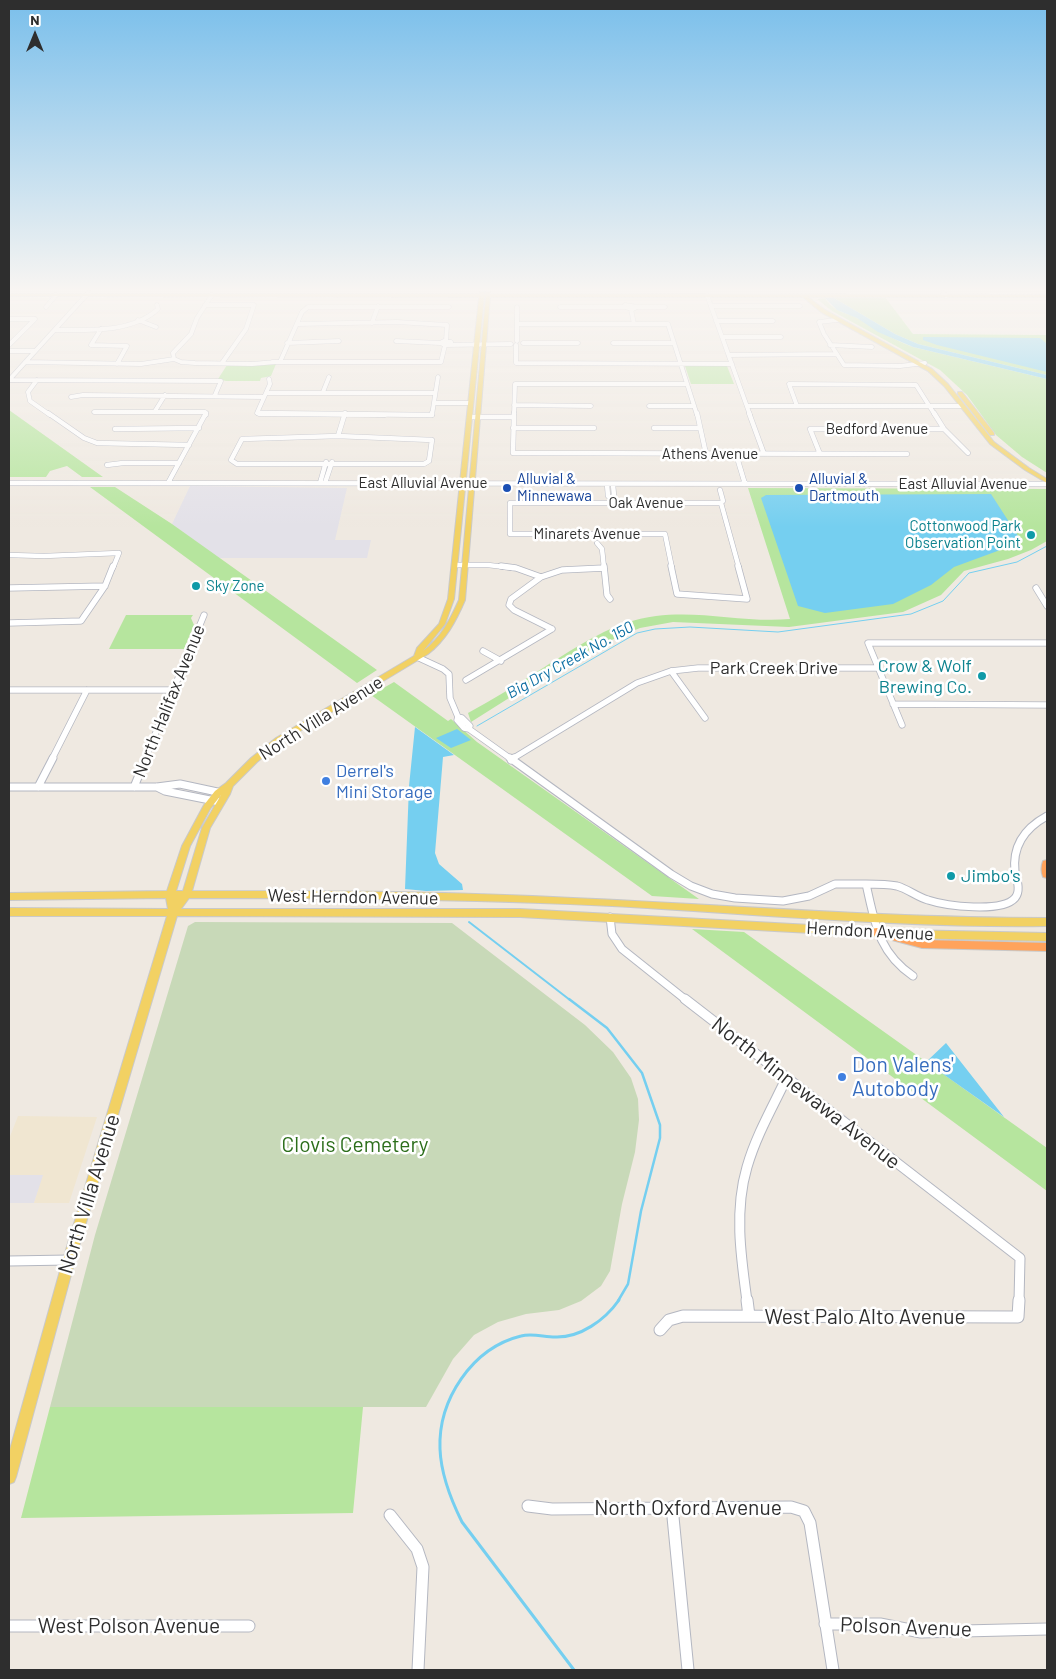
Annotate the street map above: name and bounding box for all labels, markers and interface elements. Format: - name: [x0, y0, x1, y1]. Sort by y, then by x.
- north arrow: [10, 10, 60, 60]
- text: N: [30, 11, 40, 28]
- street label: Bedford Avenue: [826, 420, 928, 438]
- street label: Athens Avenue: [662, 445, 758, 463]
- place label: Alluvial & Minnewawa: [517, 470, 592, 505]
- place label: Alluvial & Dartmouth: [809, 470, 879, 505]
- street label: East Alluvial Avenue: [358, 474, 488, 492]
- street label: East Alluvial Avenue: [898, 475, 1028, 493]
- marker: Alluvial & Minnewawa: [501, 482, 513, 494]
- marker: Alluvial & Dartmouth: [793, 482, 805, 494]
- street label: Oak Avenue: [608, 494, 684, 512]
- place label: Cottonwood Park Observation Point: [905, 517, 1021, 552]
- street label: Minarets Avenue: [534, 525, 640, 543]
- marker: Cottonwood Park Observation Point: [1025, 529, 1037, 541]
- place label: Sky Zone: [206, 577, 265, 595]
- marker: Sky Zone: [190, 580, 202, 592]
- water label: Big Dry Creek No. 150: [503, 617, 637, 703]
- street label: North Halifax Avenue: [128, 621, 210, 781]
- place label: Crow & Wolf Brewing Co.: [878, 655, 972, 698]
- street label: Park Creek Drive: [710, 657, 838, 679]
- marker: Crow & Wolf Brewing Co.: [976, 670, 988, 682]
- street label: North Villa Avenue: [255, 671, 387, 765]
- place label: Derrel's Mini Storage: [336, 760, 433, 802]
- marker: Derrel's Mini Storage: [320, 775, 332, 787]
- place label: Jimbo's: [961, 865, 1021, 887]
- marker: Jimbo's: [945, 870, 957, 882]
- street label: West Herndon Avenue: [267, 885, 439, 909]
- street label: Herndon Avenue: [806, 917, 934, 945]
- street label: North Minnewawa Avenue: [707, 1011, 905, 1175]
- place label: Don Valens' Autobody: [852, 1052, 954, 1102]
- marker: Don Valens' Autobody: [836, 1071, 848, 1083]
- street label: North Villa Avenue: [53, 1111, 125, 1277]
- park label: Clovis Cemetery: [282, 1132, 428, 1158]
- street label: West Palo Alto Avenue: [764, 1304, 966, 1330]
- street label: North Oxford Avenue: [594, 1495, 782, 1521]
- street label: Polson Avenue: [840, 1612, 972, 1642]
- street label: West Polson Avenue: [38, 1613, 220, 1639]

